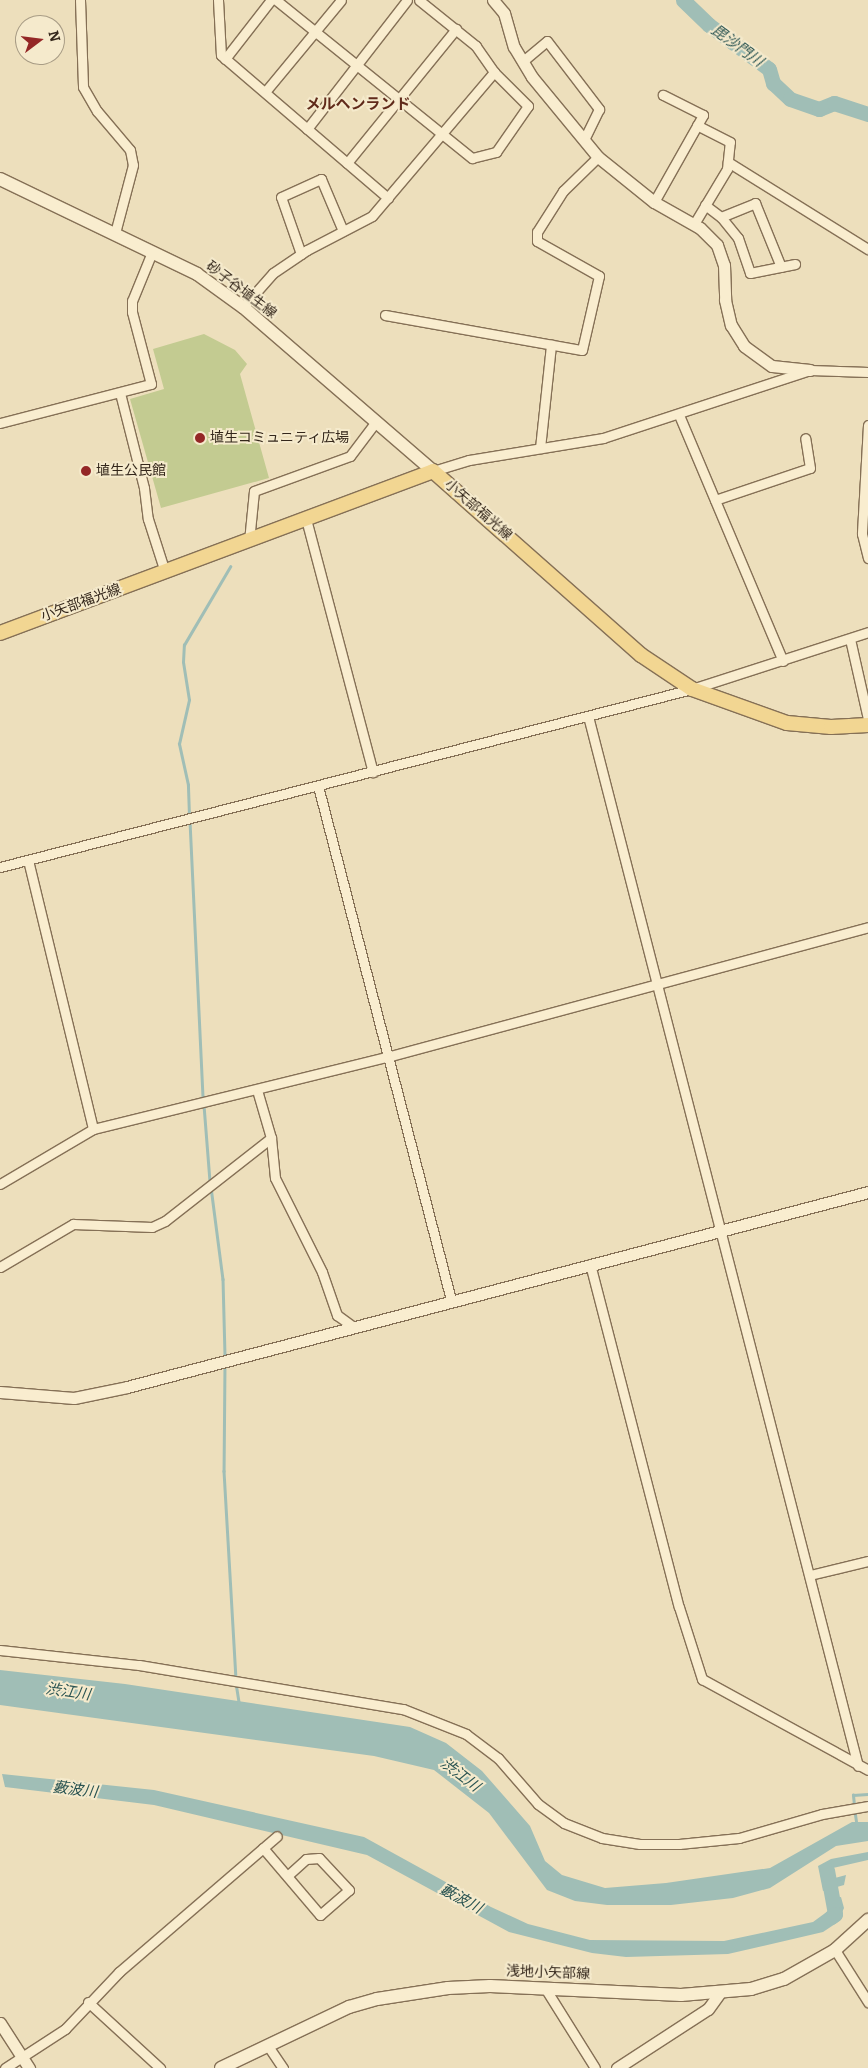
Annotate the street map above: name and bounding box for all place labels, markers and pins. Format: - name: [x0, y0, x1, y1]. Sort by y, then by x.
- place label: 埴生コミュニティ広場: [210, 430, 350, 446]
- marker: 埴生コミュニティ広場: [194, 432, 206, 444]
- place label: 埴生公民館: [96, 463, 166, 479]
- marker: 埴生公民館: [80, 465, 92, 477]

